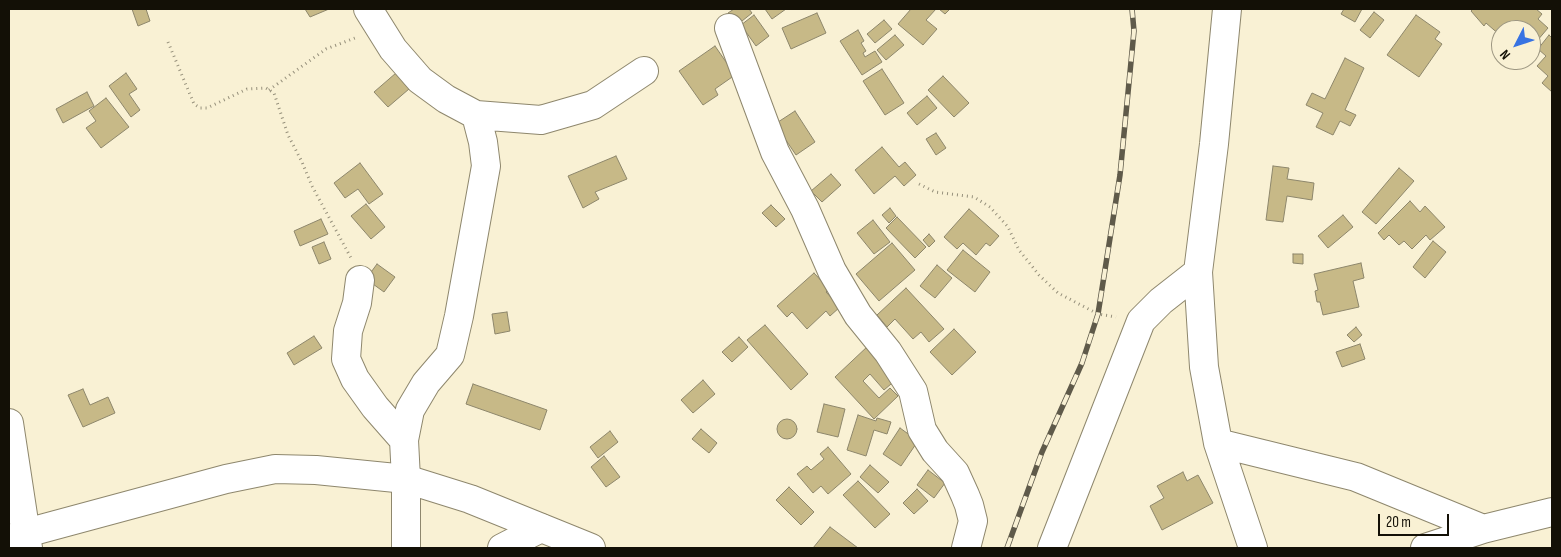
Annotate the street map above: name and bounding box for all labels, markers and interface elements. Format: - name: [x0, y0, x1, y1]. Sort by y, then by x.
- north arrow: [1491, 20, 1541, 70]
- text: N: [1496, 46, 1514, 63]
- scale bar: [1381, 504, 1452, 536]
- text: 20 m: [1386, 513, 1411, 532]

